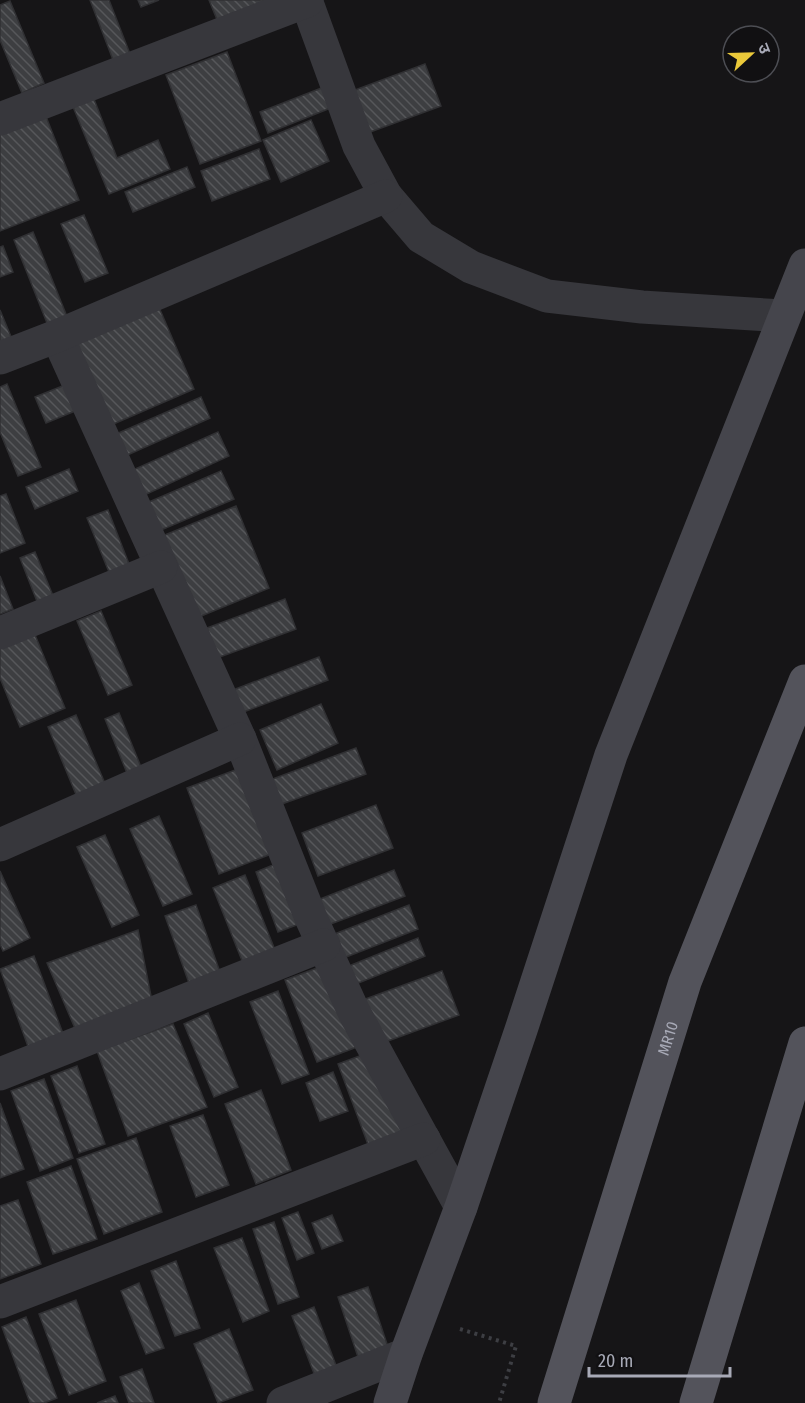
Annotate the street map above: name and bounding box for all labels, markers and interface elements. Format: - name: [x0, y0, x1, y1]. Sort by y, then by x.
- north arrow: [721, 24, 781, 84]
- text: उ: [754, 41, 775, 57]
- street label: MR10: [654, 1019, 682, 1058]
- scale bar: [589, 1340, 730, 1378]
- text: 20 m: [598, 1350, 633, 1372]

